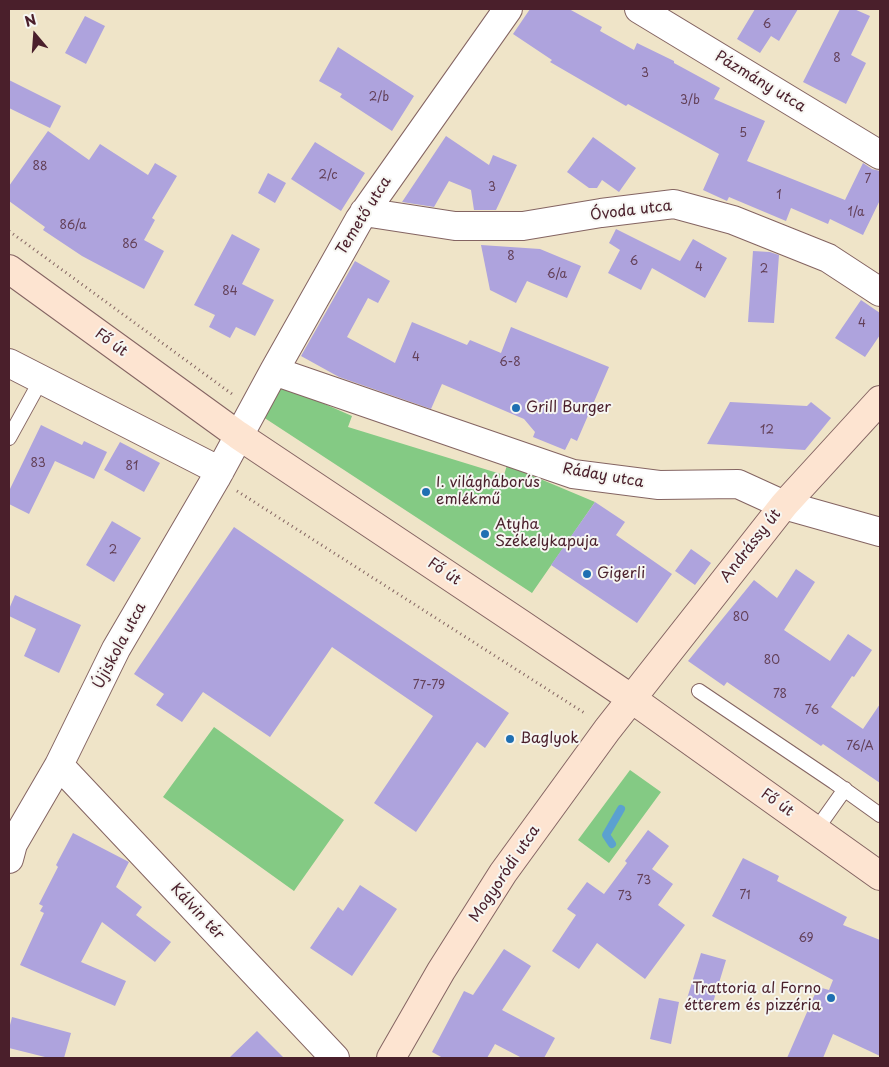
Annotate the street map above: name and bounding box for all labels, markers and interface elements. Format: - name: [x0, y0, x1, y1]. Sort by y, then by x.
- text: N: [22, 9, 39, 32]
- north arrow: [10, 10, 60, 60]
- house number: 6: [763, 18, 771, 32]
- street label: Pázmány utca: [711, 48, 809, 116]
- house number: 8: [833, 52, 841, 66]
- house number: 3: [641, 67, 649, 81]
- house number: 2/b: [369, 91, 389, 105]
- house number: 3/b: [680, 94, 700, 108]
- house number: 5: [739, 127, 747, 141]
- house number: 88: [33, 160, 47, 174]
- house number: 2/c: [319, 169, 337, 183]
- street label: Temető utca: [333, 173, 395, 259]
- house number: 7: [865, 173, 871, 187]
- house number: 3: [488, 181, 496, 195]
- house number: 1: [776, 189, 782, 203]
- street label: Óvoda utca: [589, 197, 673, 225]
- house number: 1/a: [848, 206, 864, 220]
- house number: 86/a: [60, 219, 86, 233]
- house number: 86: [122, 238, 138, 252]
- house number: 8: [507, 250, 515, 264]
- house number: 6: [630, 255, 638, 269]
- house number: 4: [695, 261, 703, 275]
- house number: 2: [760, 263, 768, 277]
- house number: 6/a: [547, 268, 567, 282]
- house number: 84: [222, 285, 238, 299]
- house number: 4: [858, 317, 866, 331]
- street label: Fő út: [91, 325, 131, 361]
- house number: 4: [412, 351, 420, 365]
- house number: 6-8: [499, 356, 521, 370]
- place label: Grill Burger: [526, 399, 611, 417]
- marker: Grill Burger: [510, 402, 522, 414]
- house number: 12: [760, 424, 774, 438]
- house number: 83: [30, 457, 46, 471]
- house number: 81: [126, 460, 138, 474]
- street label: Ráday utca: [561, 460, 645, 492]
- place label: I. világháborús emlékmű: [436, 474, 540, 509]
- marker: I. világháborús emlékmű: [420, 486, 432, 498]
- street label: Andrássy út: [717, 506, 785, 586]
- place label: Atyha Székelykapuja: [495, 516, 598, 551]
- marker: Atyha Székelykapuja: [479, 528, 491, 540]
- house number: 2: [109, 544, 117, 558]
- street label: Fő út: [424, 555, 464, 589]
- place label: Gigerli: [597, 565, 645, 583]
- marker: Gigerli: [581, 568, 593, 580]
- street label: Újiskola utca: [90, 600, 150, 692]
- house number: 80: [733, 611, 749, 625]
- house number: 80: [764, 654, 780, 668]
- house number: 77-79: [413, 679, 445, 693]
- house number: 78: [773, 688, 787, 702]
- house number: 76: [805, 704, 819, 718]
- place label: Baglyok: [520, 730, 579, 748]
- marker: Baglyok: [504, 733, 516, 745]
- house number: 76/A: [846, 740, 874, 754]
- street label: Fő út: [757, 785, 797, 821]
- street label: Mogyoródi utca: [466, 822, 544, 926]
- house number: 73: [637, 874, 651, 888]
- street label: Kálvin tér: [166, 880, 228, 944]
- house number: 71: [739, 889, 751, 903]
- house number: 73: [618, 890, 632, 904]
- house number: 69: [798, 932, 814, 946]
- place label: Trattoria al Forno étterem és pizzéria: [684, 980, 821, 1015]
- marker: Trattoria al Forno étterem és pizzéria: [825, 992, 837, 1004]

